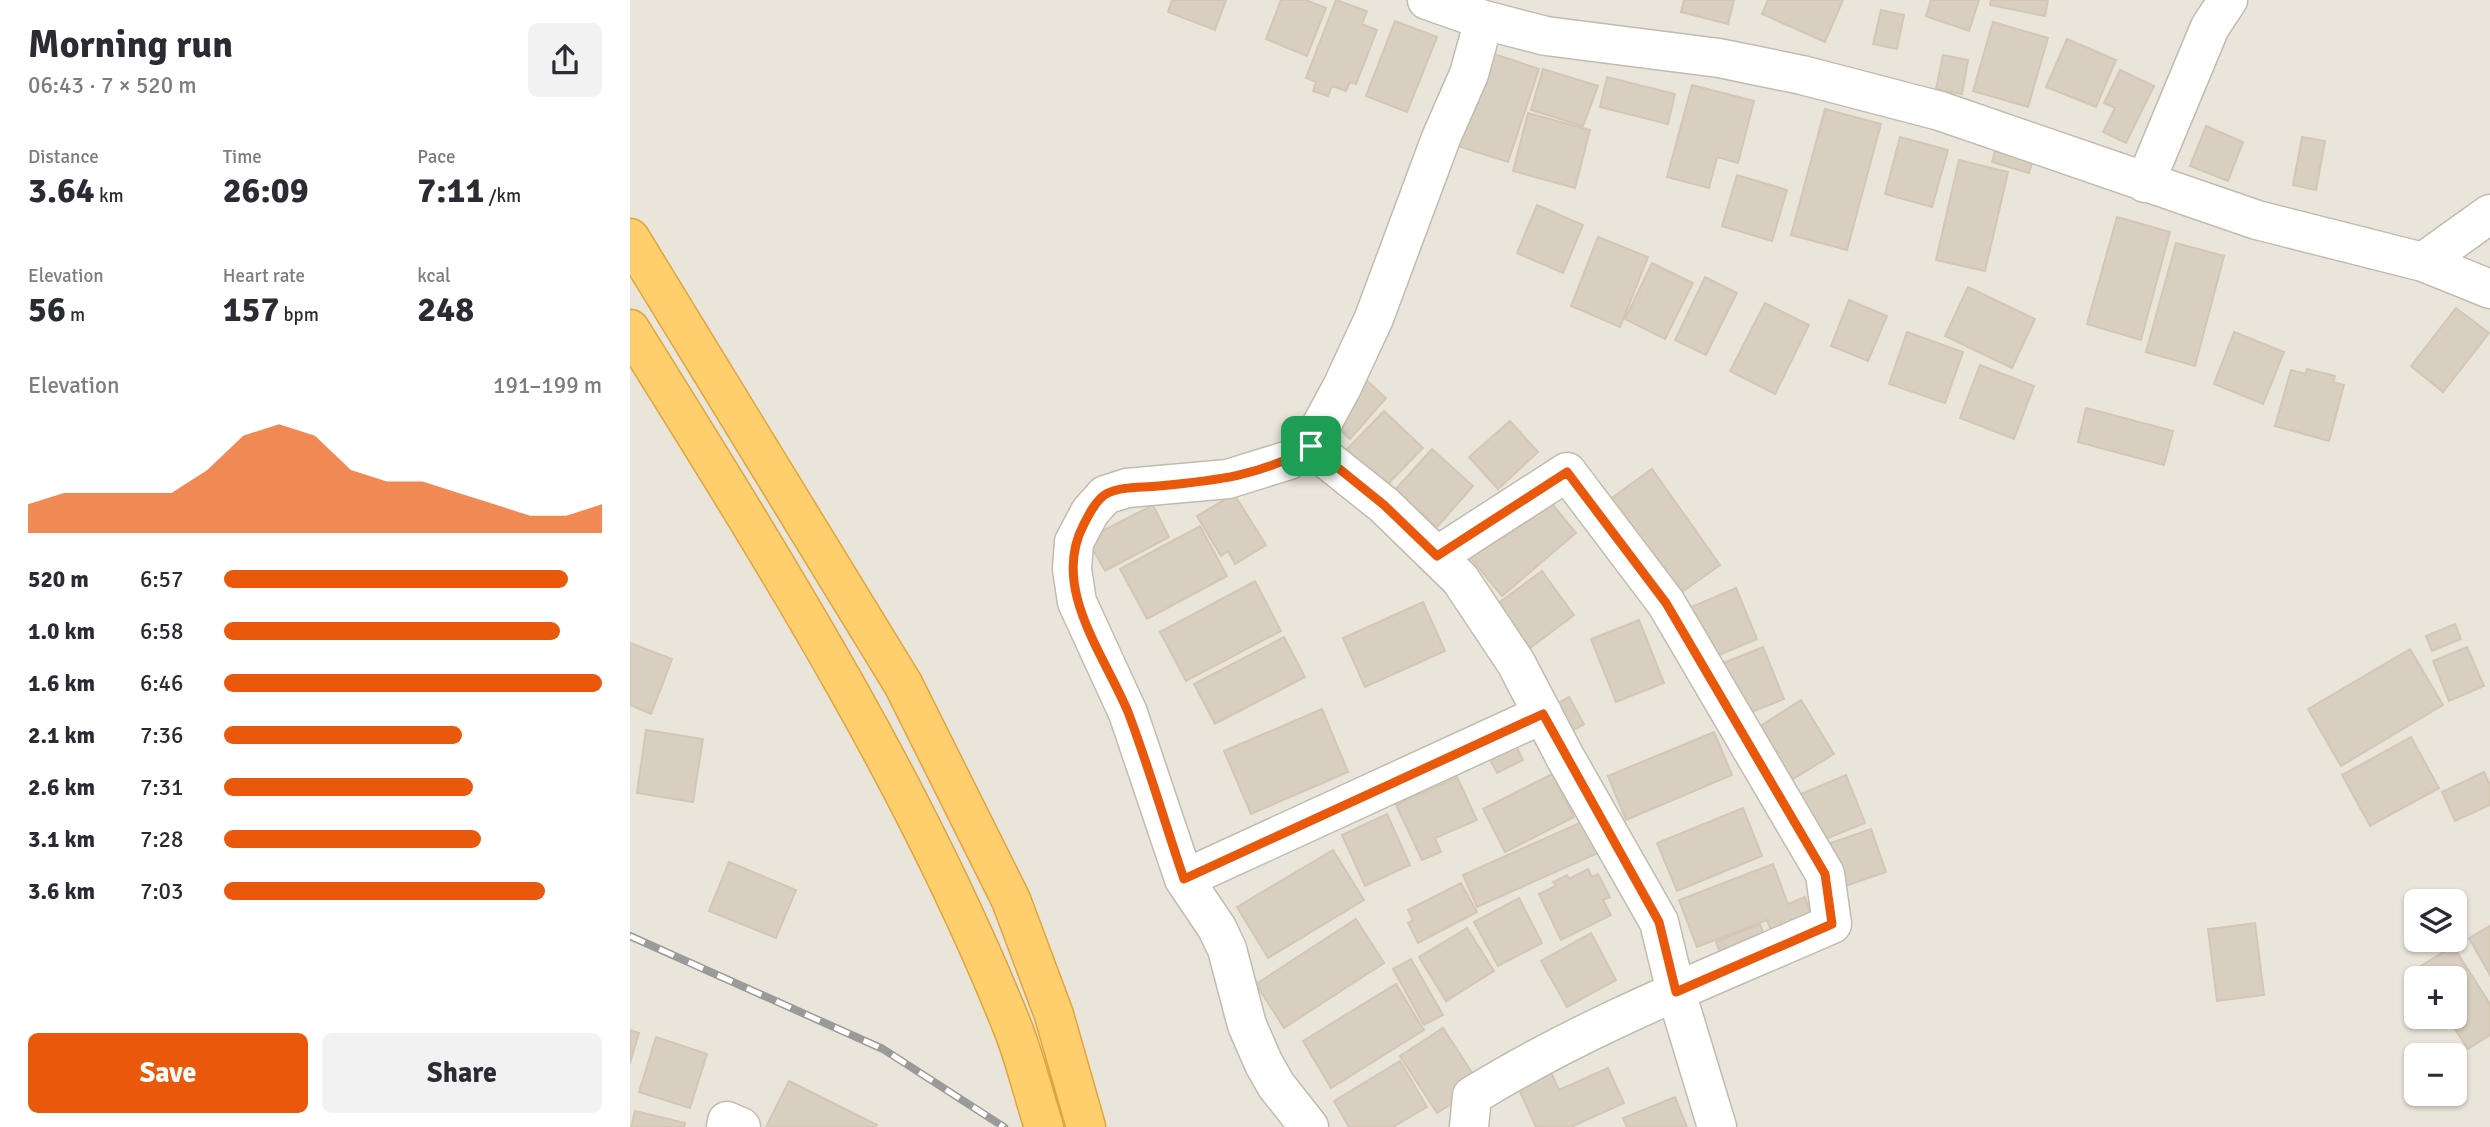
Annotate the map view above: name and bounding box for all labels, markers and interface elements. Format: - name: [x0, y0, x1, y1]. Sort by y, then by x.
- text: Morning run: [28, 21, 233, 68]
- button: share: [528, 23, 602, 97]
- text: 06:43 · 7 × 520 m: [28, 71, 197, 100]
- text: Distance: [28, 145, 99, 169]
- text: Time: [223, 145, 262, 169]
- text: Pace: [417, 145, 456, 169]
- text: 3.64: [28, 169, 95, 212]
- text: 26:09: [223, 169, 309, 212]
- text: 7:11: [417, 169, 484, 212]
- text: km: [95, 184, 124, 208]
- text: /km: [484, 184, 521, 208]
- text: Elevation: [28, 264, 104, 288]
- text: Heart rate: [223, 264, 305, 288]
- text: kcal: [417, 264, 451, 288]
- text: 56: [28, 288, 66, 331]
- text: 157: [223, 288, 279, 331]
- text: 248: [417, 288, 474, 331]
- text: m: [66, 303, 85, 327]
- text: bpm: [279, 303, 319, 327]
- text: Elevation: [28, 371, 120, 400]
- text: 191–199 m: [493, 371, 602, 400]
- pin: [1281, 416, 1341, 476]
- icon: arrive: [1292, 427, 1330, 465]
- text: 520 m: [28, 565, 89, 594]
- text: 6:57: [140, 565, 183, 594]
- text: 1.0 km: [28, 617, 95, 646]
- text: 6:58: [140, 617, 183, 646]
- text: 1.6 km: [28, 669, 95, 698]
- text: 6:46: [140, 669, 183, 698]
- text: 2.1 km: [28, 721, 95, 750]
- text: 7:36: [140, 721, 183, 750]
- text: 2.6 km: [28, 773, 95, 802]
- text: 7:31: [140, 773, 183, 802]
- text: 3.1 km: [28, 825, 95, 854]
- text: 7:28: [140, 825, 183, 854]
- text: 3.6 km: [28, 877, 95, 906]
- text: 7:03: [140, 877, 183, 906]
- map controls: [2404, 889, 2467, 1106]
- button: layers: [2404, 889, 2467, 952]
- button: +: [2404, 966, 2467, 1029]
- button: Save: [28, 1033, 308, 1113]
- button: Share: [322, 1033, 602, 1113]
- button: −: [2404, 1043, 2467, 1106]

